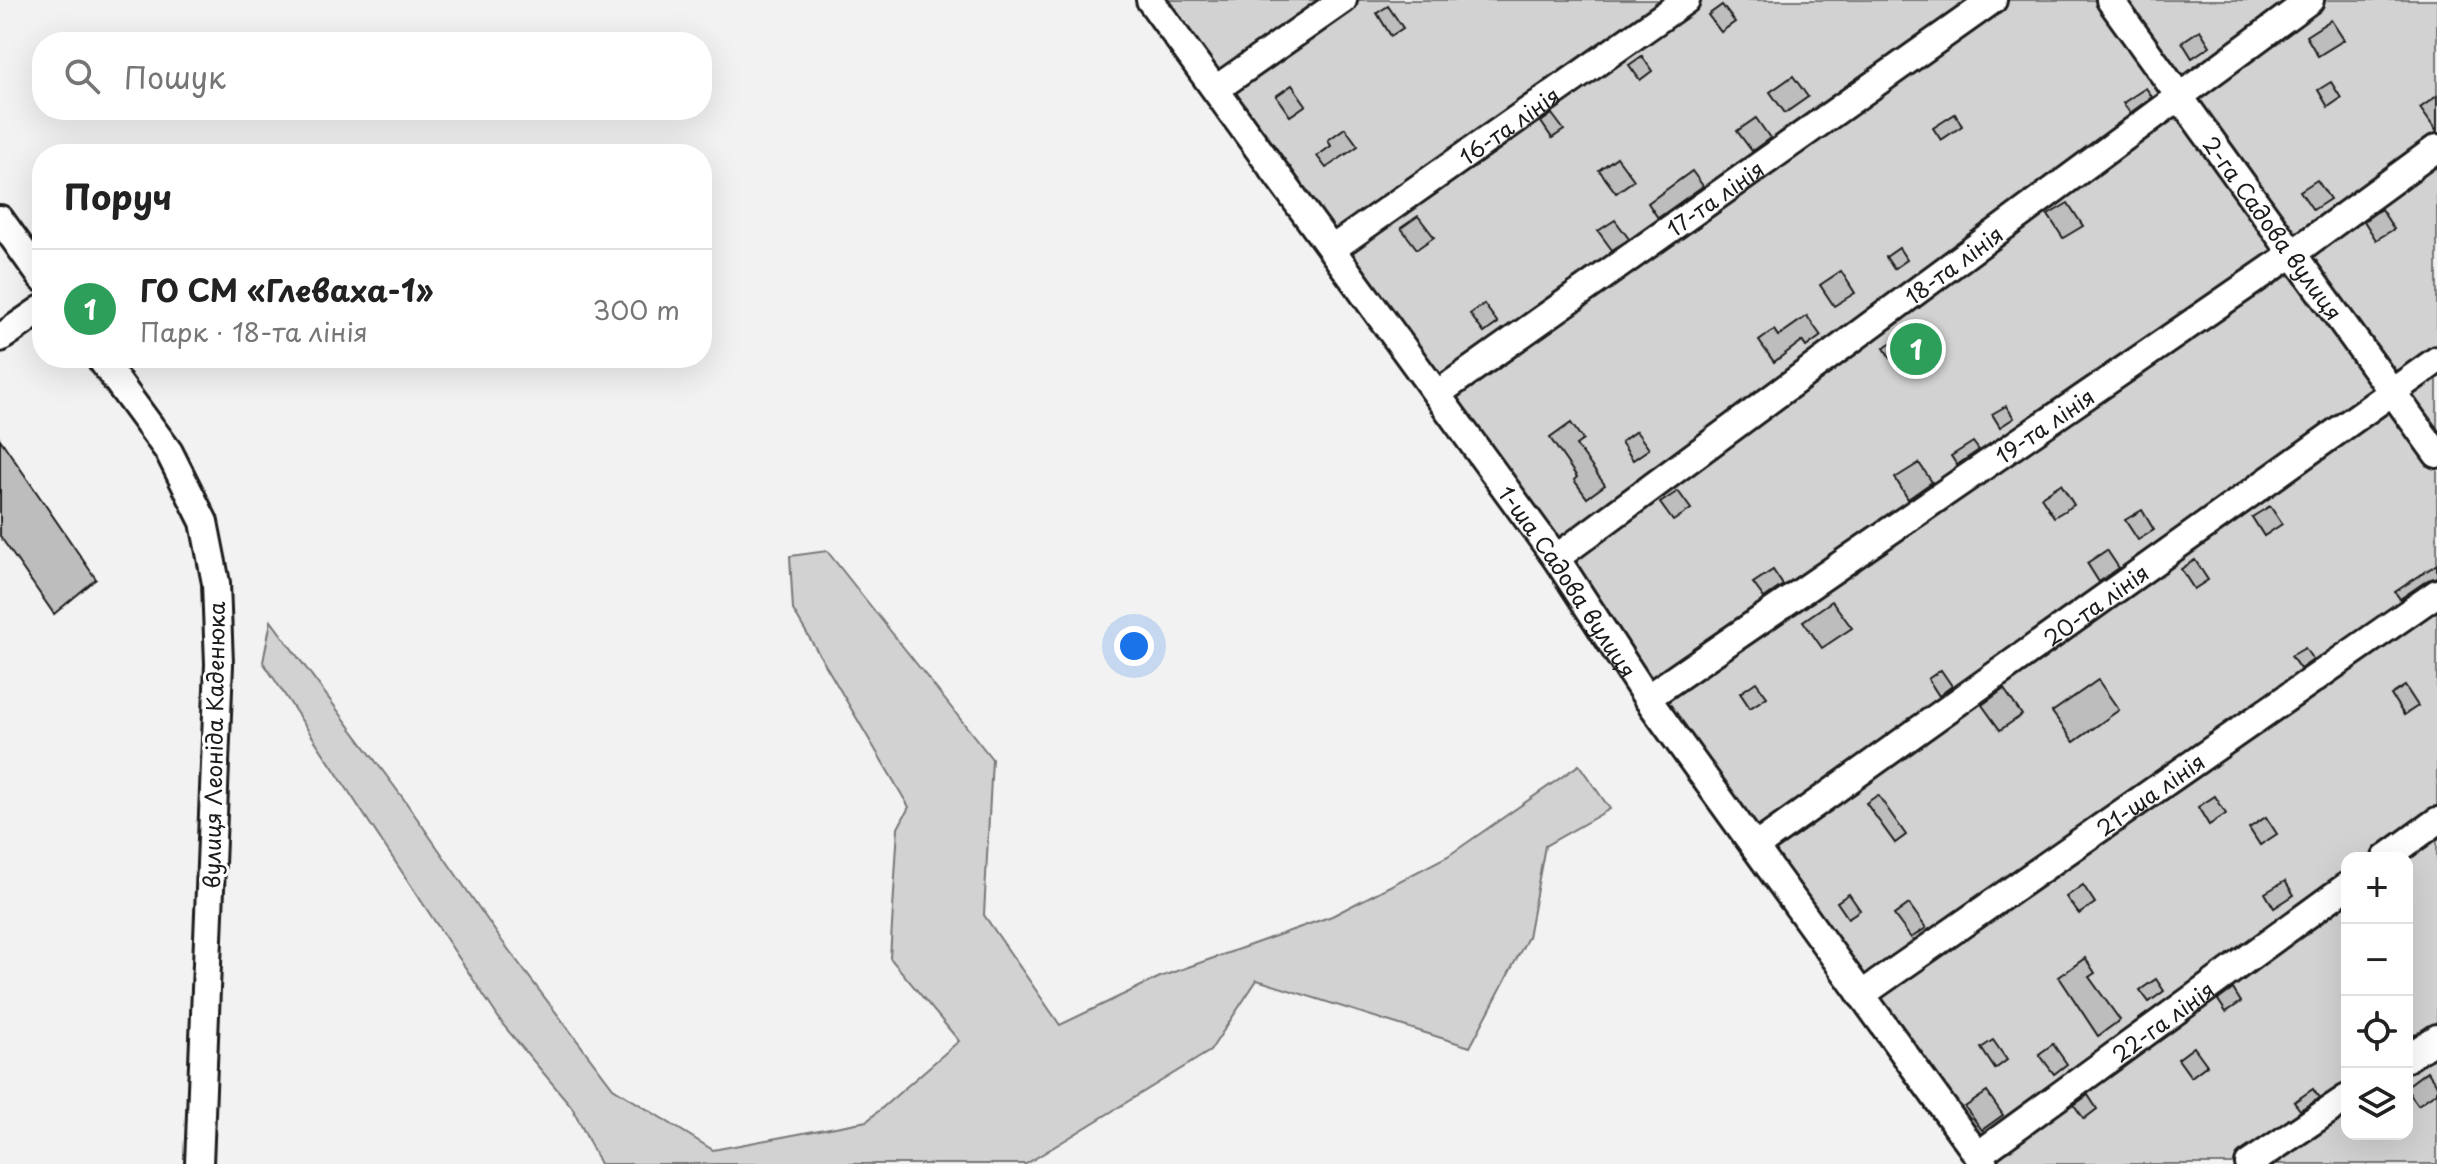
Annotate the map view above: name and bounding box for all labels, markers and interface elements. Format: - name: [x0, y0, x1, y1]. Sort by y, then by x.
- search box: [32, 32, 712, 120]
- icon: search: [60, 54, 104, 98]
- text: Пошук: [124, 54, 226, 99]
- street label: 16-та лінія: [1452, 78, 1566, 172]
- street label: 2-га Садова вулиця: [2196, 128, 2351, 326]
- street label: 17-та лінія: [1659, 151, 1770, 243]
- text: Поруч: [64, 170, 172, 222]
- street label: 18-та лінія: [1897, 217, 2009, 312]
- text: ГО СМ «Глеваха-1»: [140, 267, 433, 312]
- text: 1: [84, 290, 96, 329]
- text: 300 m: [593, 290, 680, 329]
- text: Парк · 18-та лінія: [140, 312, 368, 351]
- pin: 1: [1890, 319, 1942, 379]
- street label: 19-та лінія: [1988, 379, 2100, 471]
- street label: 1-ша Садова вулиця: [1491, 478, 1646, 683]
- street label: 20-та лінія: [2036, 555, 2155, 653]
- street label: вулиця Леоніда Каденюка: [194, 601, 232, 889]
- your location: [1114, 626, 1154, 666]
- street label: 21-ша лінія: [2089, 744, 2211, 843]
- map controls: [2341, 852, 2413, 1140]
- button: +: [2341, 852, 2413, 924]
- button: −: [2341, 924, 2413, 996]
- street label: 22-га лінія: [2104, 972, 2220, 1069]
- button: locate: [2341, 996, 2413, 1068]
- button: layers: [2341, 1068, 2413, 1140]

